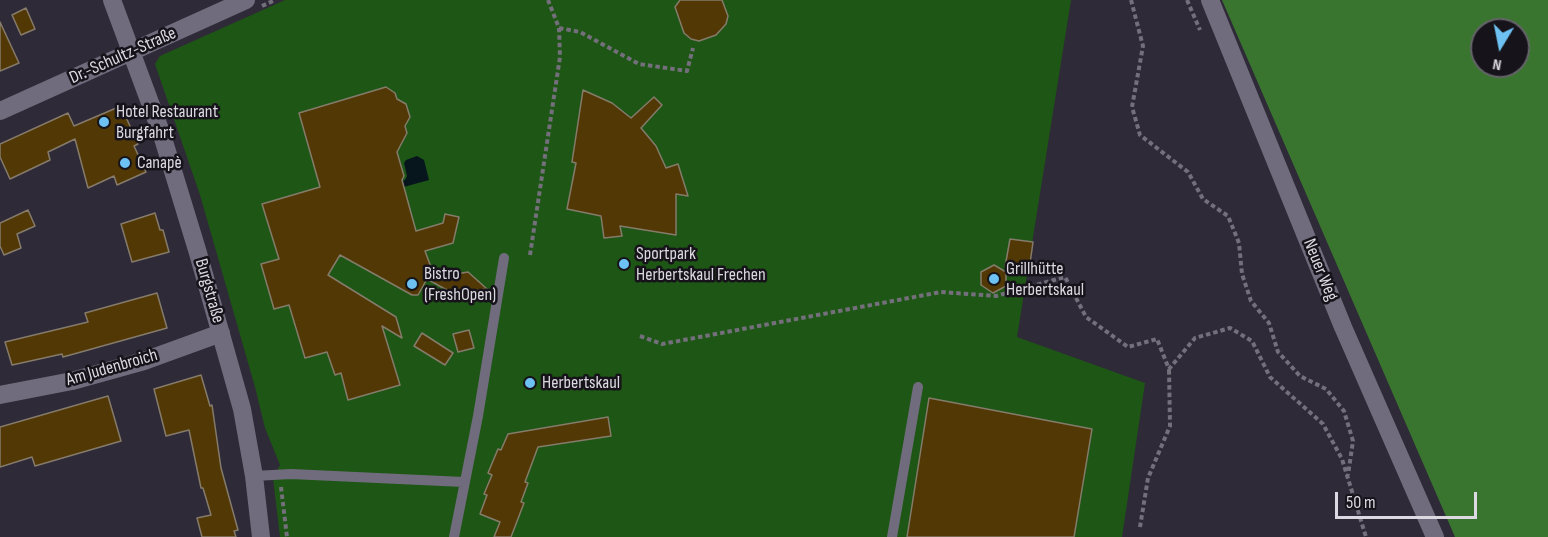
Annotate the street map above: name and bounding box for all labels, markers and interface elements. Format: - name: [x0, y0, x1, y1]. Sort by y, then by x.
- north arrow: [1470, 18, 1530, 78]
- street label: Dr.-Schultz-Straße: [66, 23, 180, 89]
- text: N: [1491, 54, 1503, 74]
- place label: Hotel Restaurant Burgfahrt: [116, 101, 218, 144]
- marker: Hotel Restaurant Burgfahrt: [97, 115, 111, 129]
- place label: Canapè: [137, 152, 182, 174]
- marker: Canapè: [118, 156, 132, 170]
- street label: Neuer Weg: [1298, 236, 1342, 304]
- place label: Sportpark Herbertskaul Frechen: [636, 243, 766, 286]
- street label: Burgstraße: [190, 256, 228, 326]
- marker: Sportpark Herbertskaul Frechen: [617, 257, 631, 271]
- place label: Grillhütte Herbertskaul: [1006, 258, 1084, 300]
- place label: Bistro (FreshOpen): [424, 263, 496, 306]
- marker: Grillhütte Herbertskaul: [987, 272, 1001, 286]
- marker: Bistro (FreshOpen): [405, 277, 419, 291]
- street label: Am Judenbroich: [64, 345, 160, 391]
- place label: Herbertskaul: [542, 372, 620, 394]
- marker: Herbertskaul: [523, 376, 537, 390]
- scale bar: [1338, 480, 1480, 518]
- text: 50 m: [1346, 492, 1376, 513]

